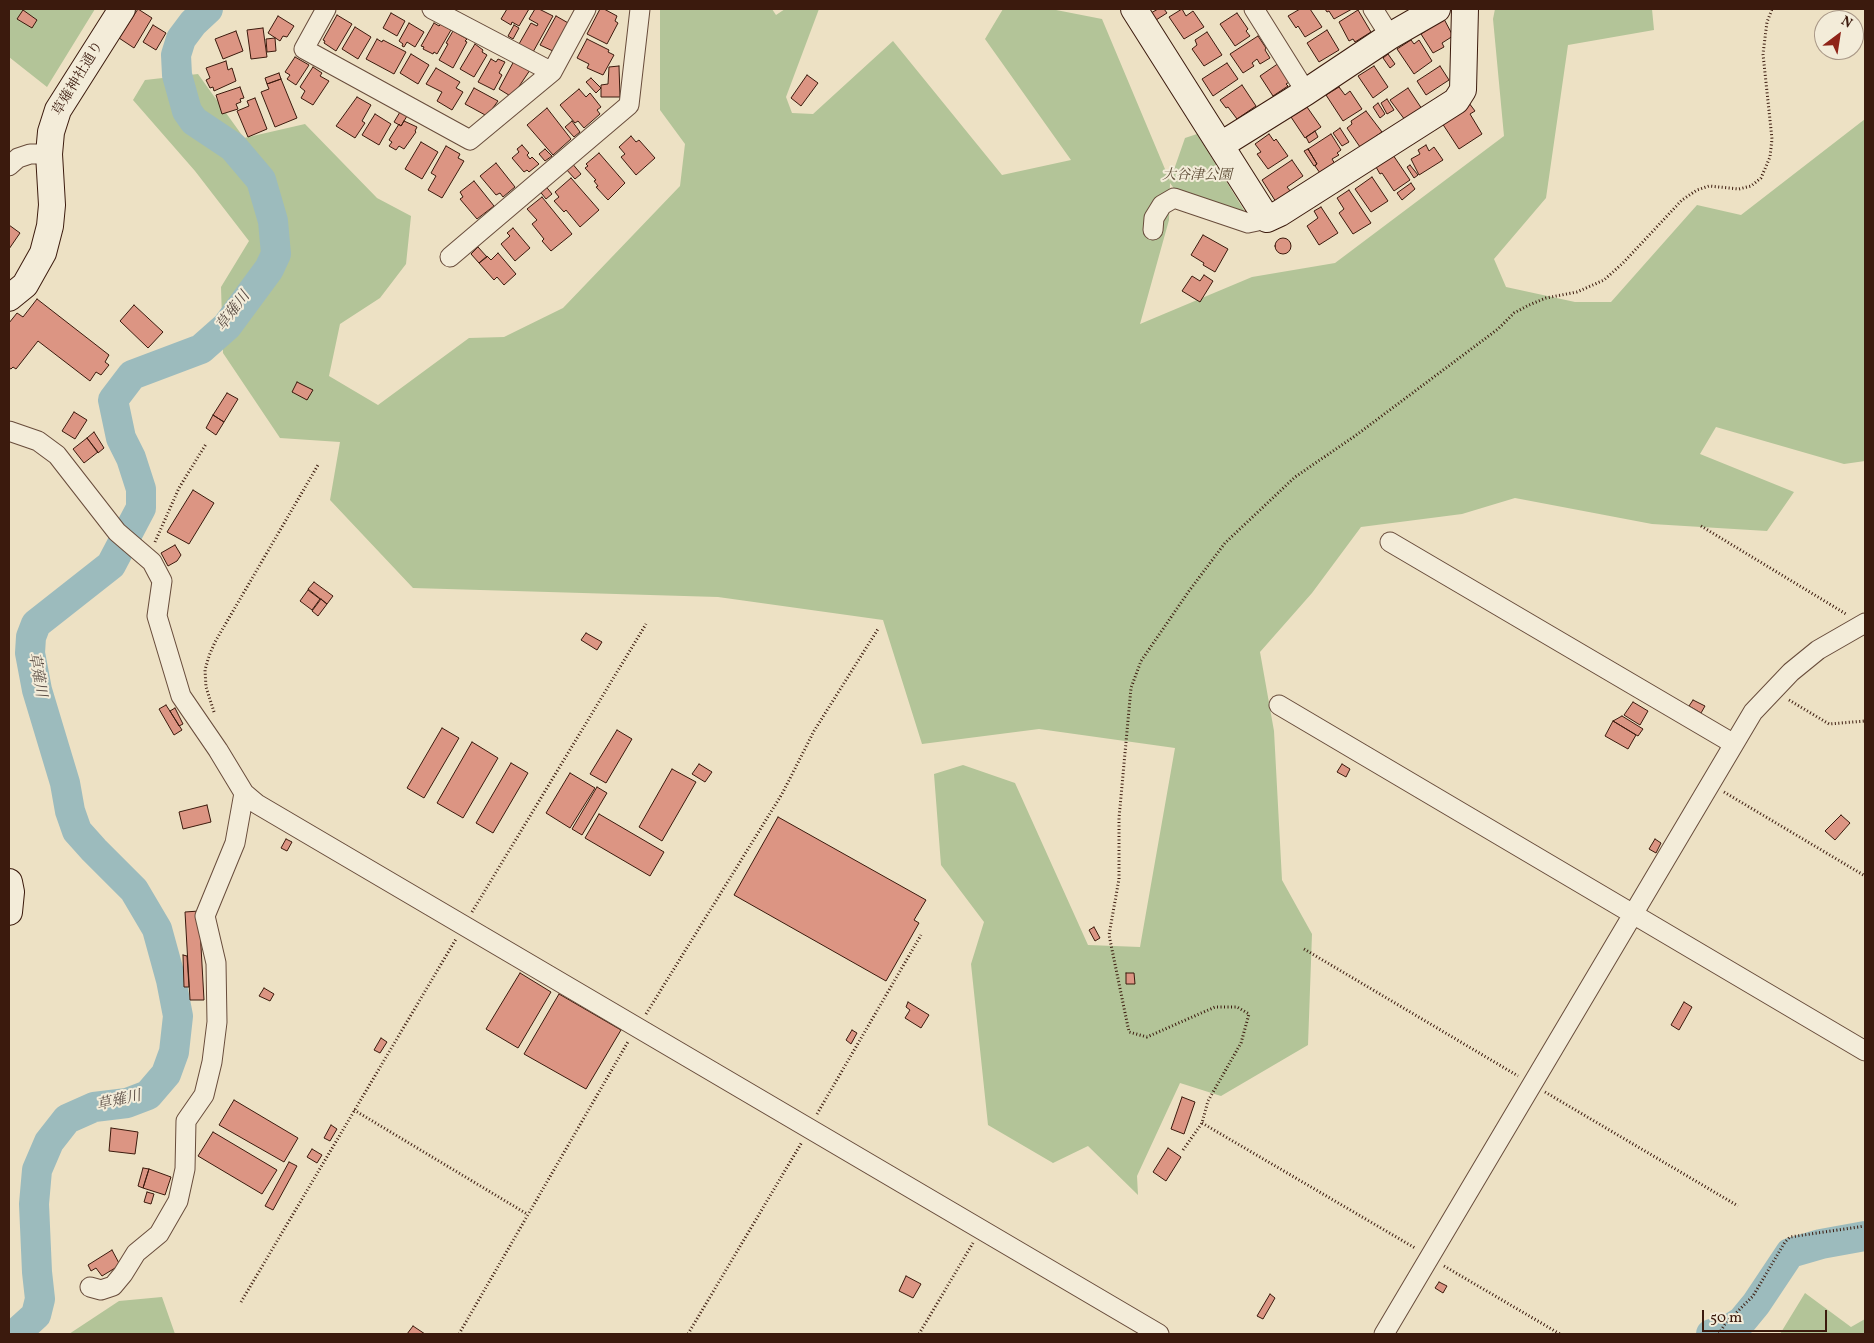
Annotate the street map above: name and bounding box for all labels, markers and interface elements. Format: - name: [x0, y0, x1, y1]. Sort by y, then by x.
- north arrow: [1814, 10, 1864, 60]
- text: N: [1837, 12, 1856, 33]
- street label: 草薙神社通り: [50, 39, 108, 119]
- park label: 大谷津公園: [1162, 168, 1232, 184]
- water label: 草薙川: [213, 289, 255, 335]
- water label: 草薙川: [23, 651, 49, 699]
- water label: 草薙川: [95, 1088, 143, 1116]
- scale bar: [1704, 1300, 1829, 1332]
- text: 50 m: [1710, 1308, 1742, 1329]

